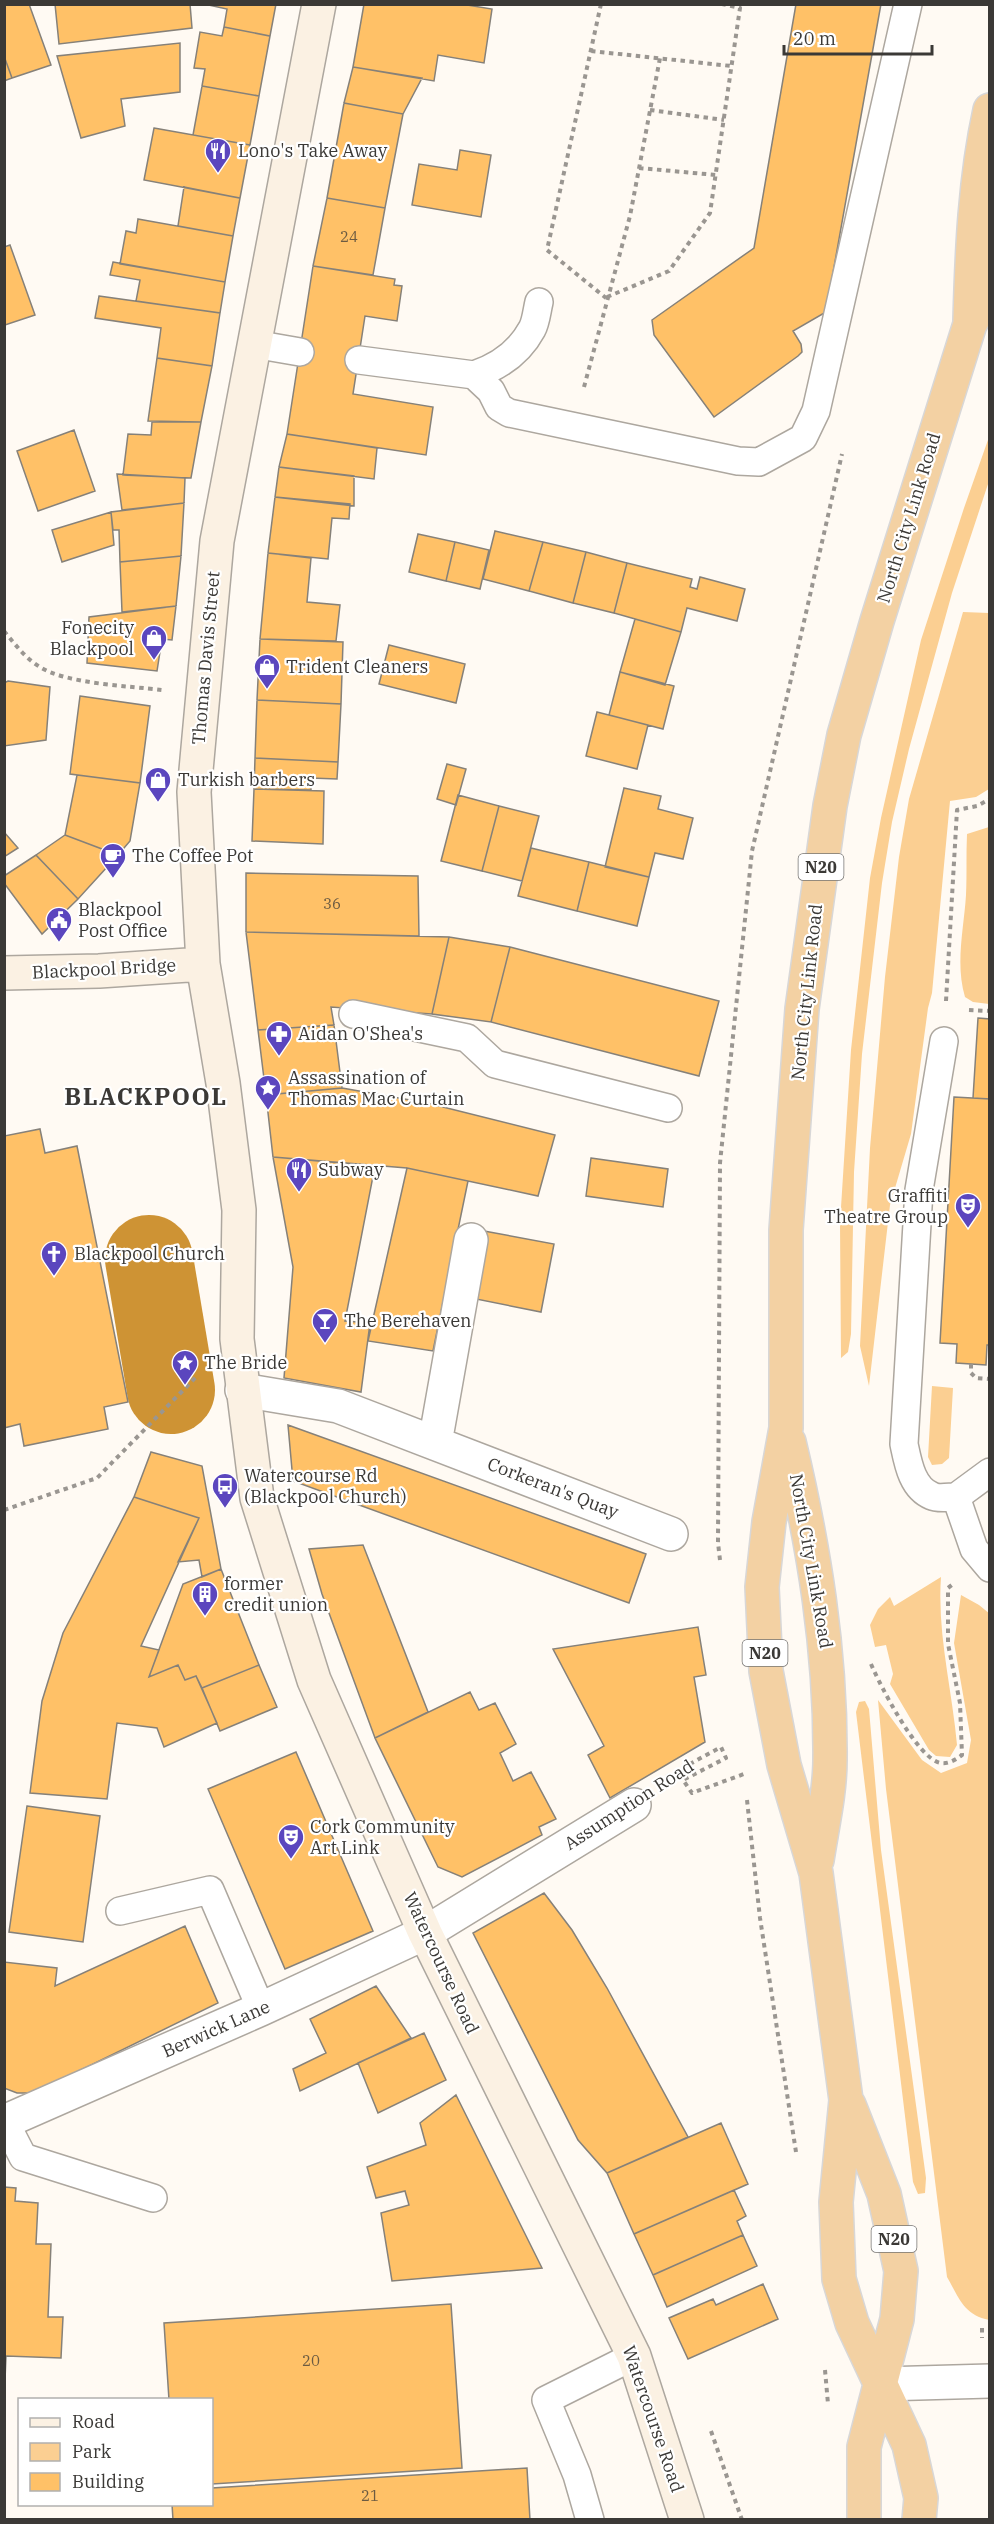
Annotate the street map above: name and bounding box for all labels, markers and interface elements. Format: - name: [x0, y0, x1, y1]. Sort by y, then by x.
- scale bar: [784, 18, 932, 56]
- text: 20 m: [793, 27, 836, 50]
- restaurant icon: Lono's Take Away: [203, 136, 233, 174]
- place label: Lono's Take Away: [238, 139, 388, 162]
- house number: 24: [340, 227, 358, 246]
- street label: North City Link Road: [872, 430, 945, 606]
- street label: Thomas Davis Street: [186, 570, 225, 746]
- place label: Fonecity Blackpool: [50, 616, 134, 660]
- shop icon: Fonecity Blackpool: [139, 623, 169, 661]
- shop icon: Trident Cleaners: [252, 652, 282, 690]
- place label: Trident Cleaners: [286, 655, 428, 678]
- shop icon: Turkish barbers: [143, 765, 173, 803]
- place label: Turkish barbers: [178, 768, 315, 791]
- cafe icon: The Coffee Pot: [98, 841, 128, 879]
- place label: The Coffee Pot: [132, 844, 253, 867]
- road number: N20: [798, 854, 844, 880]
- house number: 36: [323, 894, 341, 913]
- place label: Blackpool Post Office: [78, 898, 167, 942]
- street label: North City Link Road: [786, 903, 827, 1081]
- public building icon: Blackpool Post Office: [44, 905, 74, 943]
- street label: Blackpool Bridge: [31, 953, 177, 984]
- pharmacy icon: Aidan O'Shea's: [264, 1019, 294, 1057]
- place label: Aidan O'Shea's: [298, 1022, 423, 1045]
- place label: Assassination of Thomas Mac Curtain: [288, 1066, 464, 1110]
- place icon: Assassination of Thomas Mac Curtain: [253, 1073, 283, 1111]
- district label: BLACKPOOL: [64, 1080, 228, 1112]
- restaurant icon: Subway: [284, 1155, 314, 1193]
- place label: Subway: [318, 1158, 384, 1181]
- place label: Graffiti Theatre Group: [824, 1184, 948, 1228]
- theatre icon: Graffiti Theatre Group: [953, 1191, 983, 1229]
- church icon: Blackpool Church: [39, 1239, 69, 1277]
- place label: Blackpool Church: [74, 1242, 225, 1265]
- bar icon: The Berehaven: [310, 1306, 340, 1344]
- place label: The Berehaven: [344, 1309, 472, 1332]
- place icon: The Bride: [170, 1348, 200, 1386]
- place label: The Bride: [204, 1351, 287, 1374]
- street label: Corkeran's Quay: [484, 1452, 622, 1523]
- place label: Watercourse Rd (Blackpool Church): [244, 1464, 407, 1508]
- bus stop icon: Watercourse Rd (Blackpool Church): [210, 1471, 240, 1509]
- street label: North City Link Road: [785, 1472, 838, 1650]
- place label: former credit union: [224, 1572, 328, 1616]
- building icon: former credit union: [190, 1579, 220, 1617]
- road number: N20: [742, 1640, 788, 1666]
- street label: Assumption Road: [560, 1754, 698, 1855]
- place label: Cork Community Art Link: [310, 1815, 455, 1859]
- theatre icon: Cork Community Art Link: [276, 1822, 306, 1860]
- street label: Watercourse Road: [399, 1888, 484, 2037]
- street label: Berwick Lane: [158, 1995, 273, 2063]
- road number: N20: [872, 2226, 916, 2252]
- street label: Watercourse Road: [618, 2342, 689, 2495]
- house number: 20: [302, 2351, 320, 2370]
- legend: [18, 2398, 213, 2506]
- text: Road: [72, 2410, 115, 2433]
- text: Park: [72, 2440, 112, 2463]
- text: Building: [72, 2470, 144, 2493]
- house number: 21: [361, 2486, 379, 2505]

